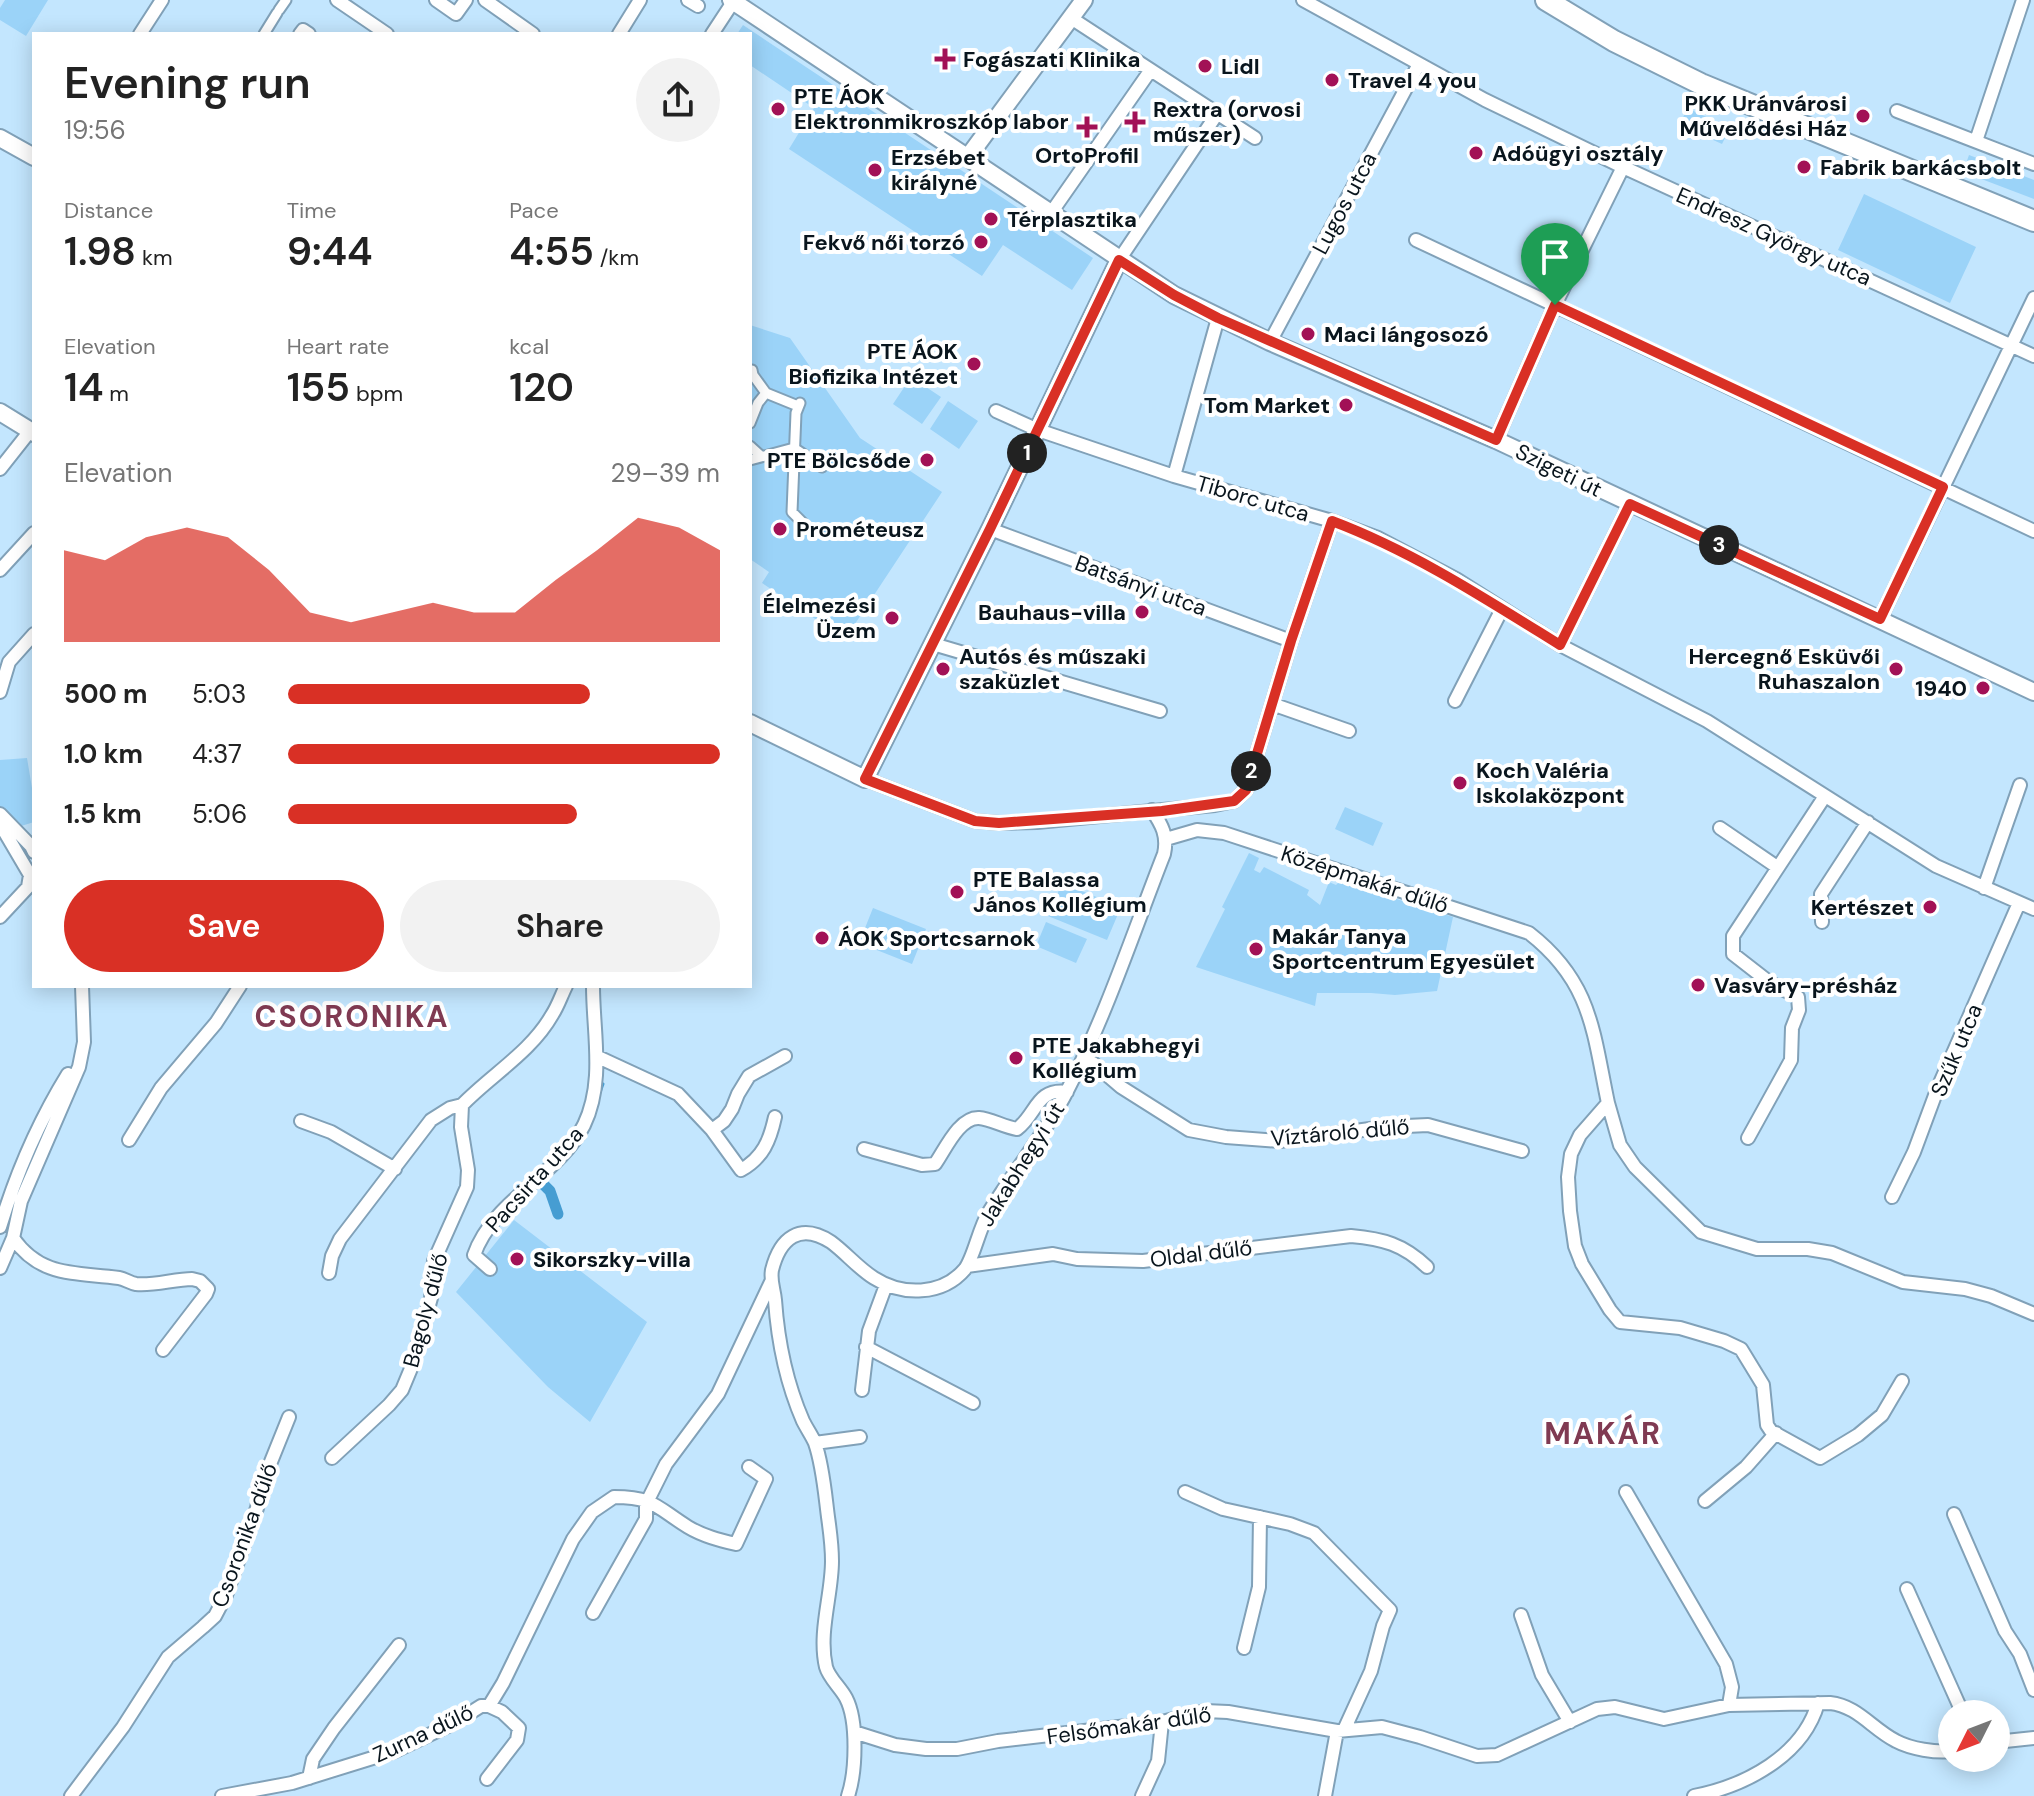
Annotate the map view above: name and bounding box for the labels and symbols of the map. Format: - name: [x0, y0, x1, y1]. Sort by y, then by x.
- place label: Fogászati Klinika: [963, 45, 1140, 74]
- marker: Fogászati Klinika: [934, 48, 956, 70]
- place label: Lidl: [1221, 52, 1260, 81]
- marker: Lidl: [1196, 57, 1214, 75]
- place label: Travel 4 you: [1348, 66, 1477, 95]
- marker: Travel 4 you: [1323, 71, 1341, 89]
- place label: PTE ÁOK Elektronmikroszkóp labor: [794, 82, 1069, 136]
- place label: PKK Uránvárosi Művelődési Ház: [1680, 89, 1847, 143]
- place label: Rextra (orvosi műszer): [1153, 95, 1301, 149]
- marker: PTE ÁOK Elektronmikroszkóp labor: [769, 100, 787, 118]
- marker: PKK Uránvárosi Művelődési Ház: [1854, 107, 1872, 125]
- marker: Rextra (orvosi műszer): [1124, 111, 1146, 133]
- marker: OrtoProfil: [1076, 116, 1098, 138]
- place label: Adóügyi osztály: [1492, 139, 1664, 168]
- place label: OrtoProfil: [1035, 141, 1139, 170]
- place label: Erzsébet királyné: [891, 143, 986, 197]
- marker: Adóügyi osztály: [1467, 144, 1485, 162]
- street label: Lugos utca: [1305, 147, 1383, 259]
- place label: Fabrik barkácsbolt: [1820, 153, 2021, 182]
- marker: Fabrik barkácsbolt: [1795, 158, 1813, 176]
- marker: Erzsébet királyné: [866, 161, 884, 179]
- street label: Endresz György utca: [1672, 180, 1876, 293]
- place label: Térplasztika: [1007, 205, 1137, 234]
- marker: Térplasztika: [982, 210, 1000, 228]
- pin: [1521, 223, 1589, 305]
- place label: Fekvő női torzó: [803, 228, 965, 257]
- marker: Fekvő női torzó: [972, 233, 990, 251]
- place label: Maci lángosozó: [1324, 320, 1489, 349]
- marker: Maci lángosozó: [1299, 325, 1317, 343]
- place label: PTE ÁOK Biofizika Intézet: [788, 337, 958, 391]
- marker: PTE ÁOK Biofizika Intézet: [965, 355, 983, 373]
- place label: Tom Market: [1204, 391, 1330, 420]
- marker: Tom Market: [1337, 396, 1355, 414]
- pin: 1: [1007, 433, 1047, 473]
- street label: Szigeti út: [1511, 437, 1607, 504]
- place label: PTE Bölcsőde: [767, 446, 911, 475]
- marker: PTE Bölcsőde: [918, 451, 936, 469]
- street label: Tiborc utca: [1193, 469, 1313, 528]
- place label: Prométeusz: [796, 515, 924, 544]
- marker: Prométeusz: [771, 520, 789, 538]
- pin: 3: [1699, 525, 1739, 565]
- street label: Batsányi utca: [1071, 548, 1210, 623]
- place label: Élelmezési Üzem: [762, 591, 876, 645]
- place label: Bauhaus-villa: [978, 598, 1126, 627]
- marker: Bauhaus-villa: [1133, 603, 1151, 621]
- marker: Élelmezési Üzem: [883, 609, 901, 627]
- place label: Autós és műszaki szaküzlet: [959, 642, 1146, 696]
- place label: Hercegnő Esküvői Ruhaszalon: [1688, 642, 1880, 696]
- marker: Autós és műszaki szaküzlet: [934, 660, 952, 678]
- marker: Hercegnő Esküvői Ruhaszalon: [1887, 660, 1905, 678]
- place label: 1940: [1915, 674, 1967, 703]
- marker: 1940: [1974, 679, 1992, 697]
- pin: 2: [1231, 751, 1271, 791]
- place label: Koch Valéria Iskolaközpont: [1476, 756, 1625, 810]
- marker: Koch Valéria Iskolaközpont: [1451, 774, 1469, 792]
- street label: Középmakár dűlő: [1277, 839, 1452, 920]
- place label: PTE Balassa János Kollégium: [973, 865, 1147, 919]
- marker: PTE Balassa János Kollégium: [948, 883, 966, 901]
- place label: Kertészet: [1811, 893, 1914, 922]
- marker: Kertészet: [1921, 898, 1939, 916]
- place label: Makár Tanya Sportcentrum Egyesület: [1272, 922, 1535, 976]
- place label: ÁOK Sportcsarnok: [838, 924, 1036, 953]
- marker: ÁOK Sportcsarnok: [813, 929, 831, 947]
- marker: Makár Tanya Sportcentrum Egyesület: [1247, 940, 1265, 958]
- place label: Vasváry-présház: [1714, 971, 1897, 1000]
- marker: Vasváry-présház: [1689, 976, 1707, 994]
- district label: CSORONIKA: [254, 997, 450, 1036]
- street label: Szűk utca: [1924, 999, 1989, 1101]
- place label: PTE Jakabhegyi Kollégium: [1032, 1031, 1200, 1085]
- marker: PTE Jakabhegyi Kollégium: [1007, 1049, 1025, 1067]
- street label: Jakabhegyi út: [972, 1097, 1071, 1232]
- street label: Víztároló dűlő: [1269, 1112, 1411, 1153]
- street label: Pacsirta utca: [479, 1120, 590, 1239]
- street label: Oldal dűlő: [1148, 1233, 1254, 1274]
- place label: Sikorszky-villa: [533, 1245, 691, 1274]
- street label: Bagoly dűlő: [396, 1250, 455, 1371]
- marker: Sikorszky-villa: [508, 1250, 526, 1268]
- district label: MAKÁR: [1544, 1414, 1662, 1453]
- street label: Csoronika dűlő: [205, 1459, 284, 1611]
- street label: Zurna dűlő: [368, 1698, 478, 1769]
- street label: Felsőmakár dűlő: [1045, 1700, 1213, 1751]
- north arrow: [1938, 1700, 2010, 1772]

